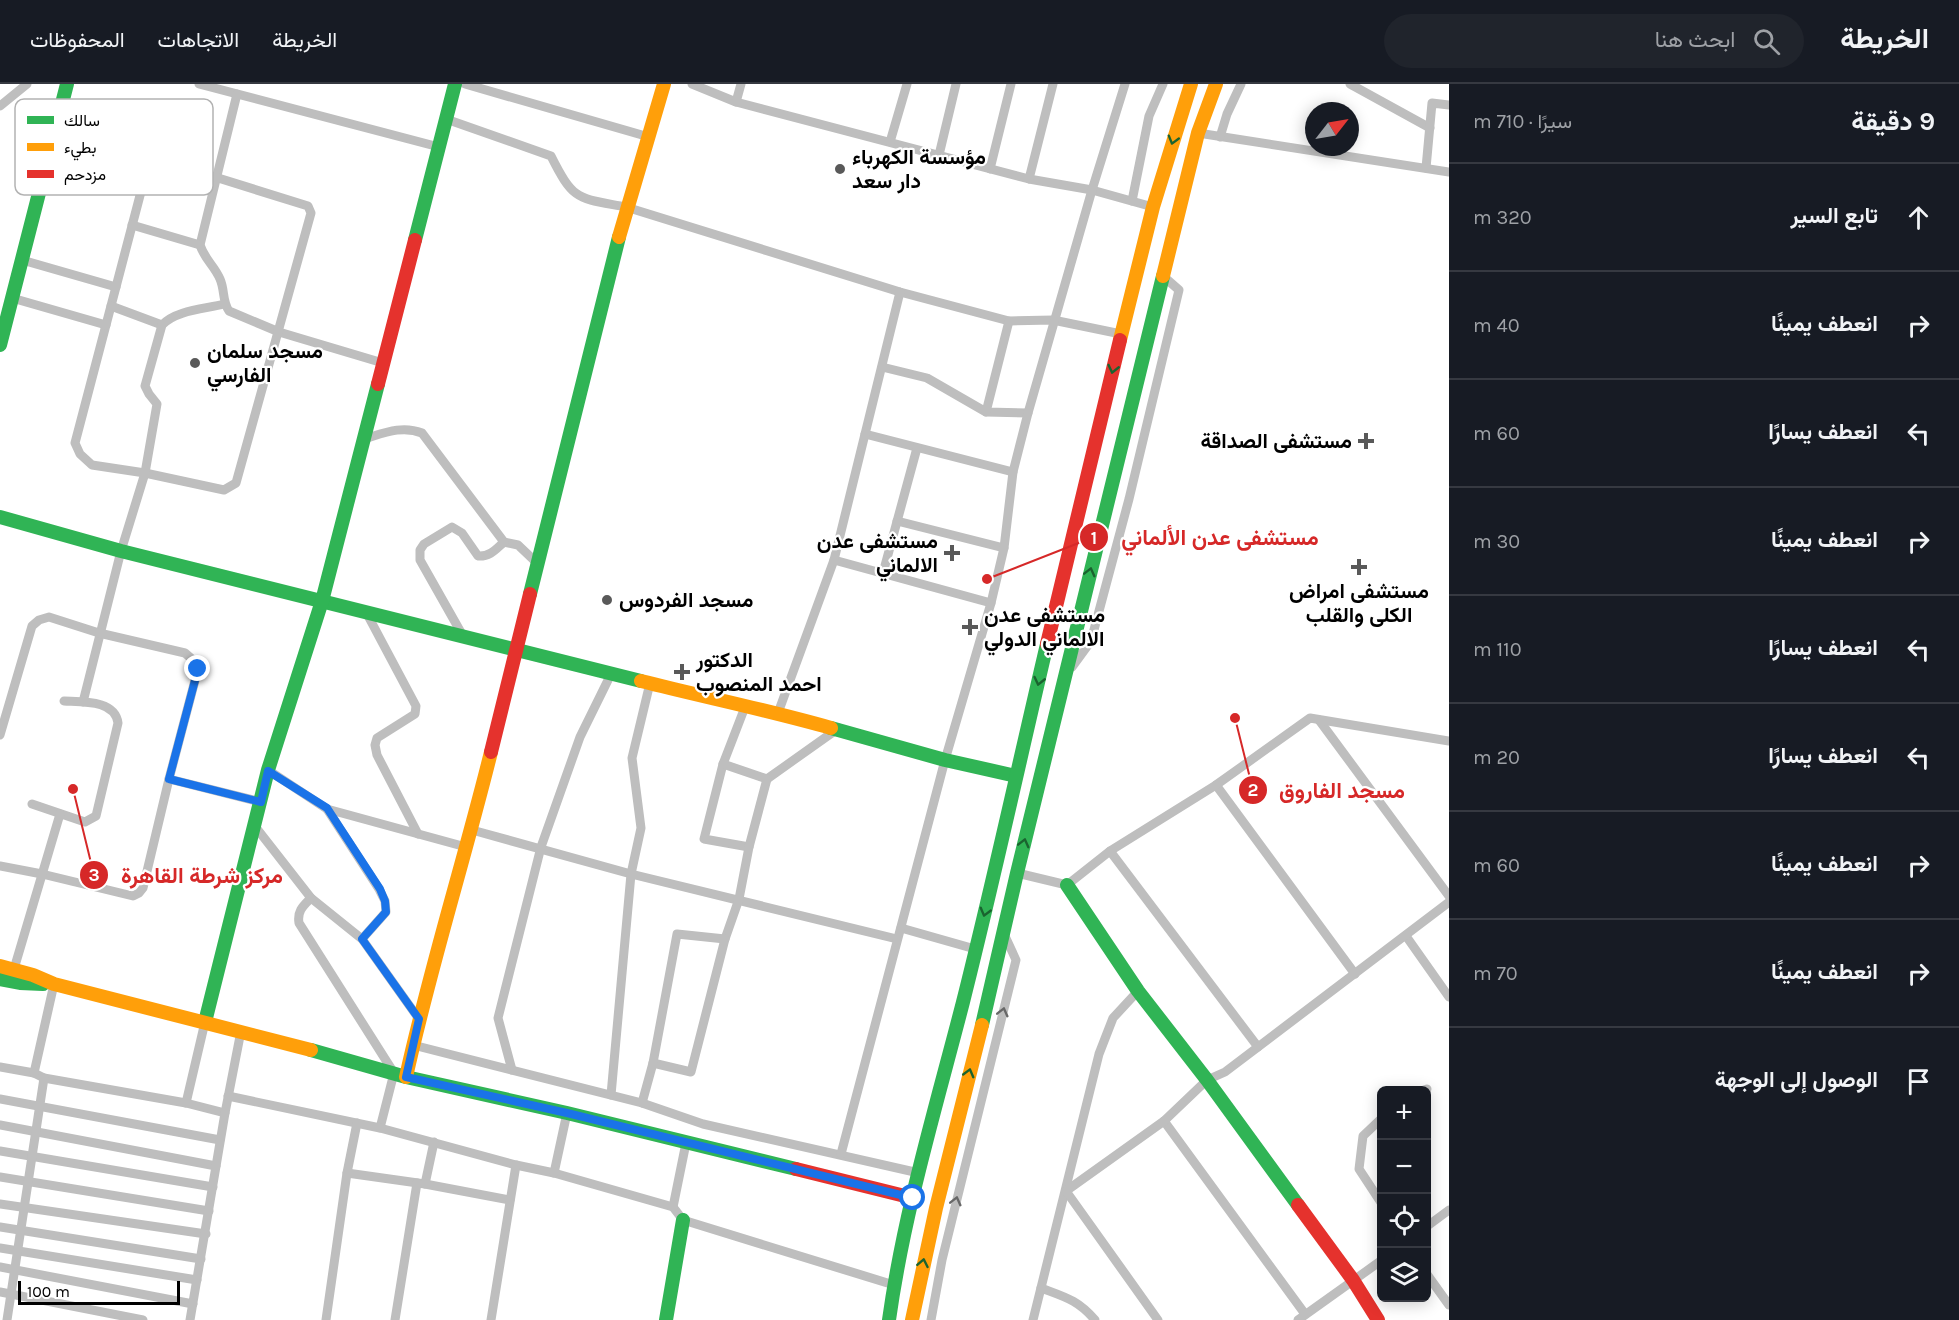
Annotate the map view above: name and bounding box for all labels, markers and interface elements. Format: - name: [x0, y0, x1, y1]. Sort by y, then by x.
- search box: [1384, 14, 1804, 68]
- text: الخريطة: [1840, 22, 1929, 55]
- icon: search: [1750, 25, 1783, 58]
- text: ابحث هنا: [1655, 27, 1735, 53]
- text: المحفوظات: [30, 28, 125, 52]
- text: الاتجاهات: [158, 28, 239, 52]
- text: الخريطة: [272, 28, 337, 52]
- legend: [15, 99, 213, 195]
- north arrow: [1305, 102, 1359, 156]
- text: 9 دقيقة: [1851, 106, 1935, 137]
- text: سيرًا · 710 m: [1473, 110, 1572, 133]
- text: سالك: [64, 111, 100, 130]
- one-way arrow: [1167, 135, 1180, 145]
- text: بطيء: [64, 138, 96, 161]
- place label: مؤسسة الكهرباء دار سعد: [852, 145, 986, 194]
- marker: مؤسسة الكهرباء دار سعد: [833, 162, 847, 176]
- text: مزدحم: [64, 165, 106, 185]
- icon: ahead: [1902, 201, 1935, 234]
- text: تابع السير: [1790, 203, 1878, 229]
- text: 320 m: [1473, 206, 1532, 229]
- icon: right: [1902, 309, 1935, 342]
- text: انعطف يمينًا: [1771, 311, 1878, 337]
- text: 40 m: [1473, 314, 1520, 337]
- place label: مسجد سلمان الفارسي: [207, 339, 323, 392]
- marker: مسجد سلمان الفارسي: [188, 356, 202, 370]
- one-way arrow: [1107, 364, 1120, 374]
- icon: left: [1902, 417, 1935, 450]
- text: انعطف يسارًا: [1768, 419, 1878, 445]
- text: 60 m: [1473, 422, 1520, 445]
- place label: مستشفى الصداقة: [1200, 429, 1352, 453]
- marker: مستشفى الصداقة: [1357, 432, 1375, 450]
- callout: مستشفى عدن الألماني: [1079, 517, 1330, 557]
- text: مستشفى عدن الألماني: [1121, 524, 1319, 556]
- icon: right: [1902, 525, 1935, 558]
- text: 1: [1091, 527, 1097, 549]
- text: انعطف يمينًا: [1771, 527, 1878, 553]
- place label: مستشفى عدن الالماني: [817, 529, 938, 582]
- text: 30 m: [1473, 530, 1520, 553]
- marker: مستشفى عدن الالماني: [943, 544, 961, 562]
- marker: مستشفى امراض الكلى والقلب: [1350, 558, 1368, 576]
- one-way arrow: [1083, 567, 1096, 577]
- place label: مستشفى امراض الكلى والقلب: [1289, 579, 1429, 628]
- place label: مسجد الفردوس: [619, 588, 754, 613]
- marker: مسجد الفردوس: [600, 593, 614, 607]
- place label: مستشفى عدن الالماني الدولي: [984, 603, 1105, 656]
- marker: مستشفى عدن الالماني الدولي: [961, 618, 979, 636]
- icon: left: [1902, 633, 1935, 666]
- text: انعطف يسارًا: [1768, 635, 1878, 661]
- text: 110 m: [1473, 638, 1522, 661]
- place label: الدكتور احمد المنصوب: [695, 648, 822, 697]
- route end: [184, 655, 210, 681]
- marker: الدكتور احمد المنصوب: [673, 663, 691, 681]
- one-way arrow: [1033, 676, 1046, 686]
- icon: left: [1902, 741, 1935, 774]
- text: انعطف يسارًا: [1768, 743, 1878, 769]
- text: 20 m: [1473, 746, 1520, 769]
- callout: مسجد الفاروق: [1238, 770, 1417, 810]
- text: مسجد الفاروق: [1279, 778, 1405, 804]
- text: 2: [1248, 779, 1258, 801]
- one-way arrow: [1017, 838, 1030, 848]
- icon: right: [1902, 849, 1935, 882]
- text: انعطف يمينًا: [1771, 851, 1878, 877]
- text: 60 m: [1473, 854, 1520, 877]
- callout: مركز شرطة القاهرة: [79, 855, 294, 895]
- text: مركز شرطة القاهرة: [121, 863, 283, 889]
- text: 3: [88, 864, 100, 886]
- one-way arrow: [980, 906, 992, 917]
- icon: right: [1902, 957, 1935, 990]
- text: انعطف يمينًا: [1771, 959, 1878, 985]
- text: 70 m: [1473, 962, 1518, 985]
- one-way arrow: [995, 1007, 1008, 1017]
- icon: arrive: [1902, 1065, 1935, 1098]
- text: الوصول إلى الوجهة: [1715, 1067, 1878, 1093]
- one-way arrow: [961, 1068, 974, 1078]
- map controls: [1377, 1086, 1431, 1302]
- button: +: [1377, 1086, 1431, 1140]
- button: −: [1377, 1140, 1431, 1194]
- route start: [899, 1184, 925, 1210]
- button: locate: [1377, 1194, 1431, 1248]
- one-way arrow: [949, 1196, 962, 1206]
- button: layers: [1377, 1248, 1431, 1302]
- one-way arrow: [916, 1258, 929, 1268]
- scale bar: [18, 1278, 180, 1306]
- text: 100 m: [27, 1282, 70, 1301]

